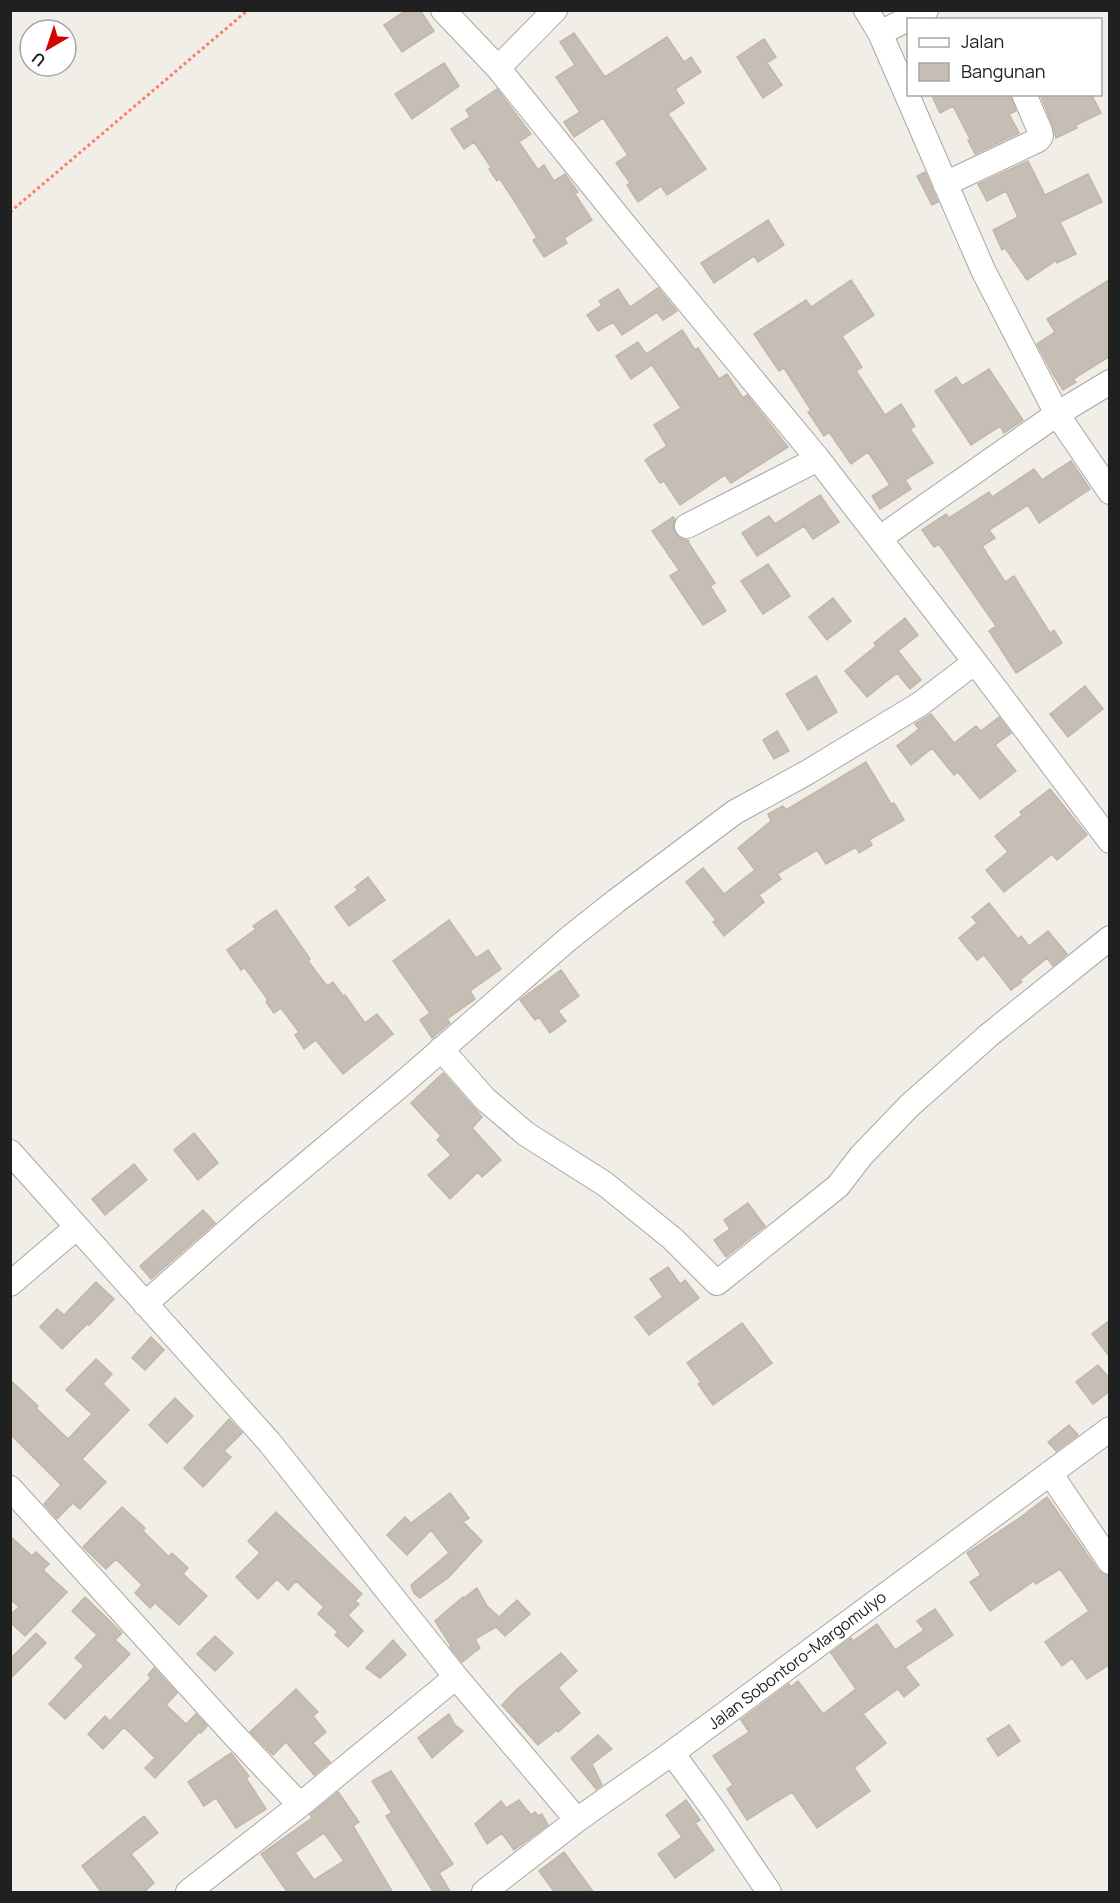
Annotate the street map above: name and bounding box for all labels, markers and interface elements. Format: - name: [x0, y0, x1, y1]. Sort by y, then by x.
- north arrow: [18, 18, 78, 78]
- legend: [907, 18, 1102, 96]
- text: Jalan: [961, 29, 1004, 53]
- text: U: [27, 47, 50, 72]
- text: Bangunan: [961, 59, 1045, 83]
- street label: Jalan Sobontoro-Margomulyo: [703, 1586, 891, 1734]

